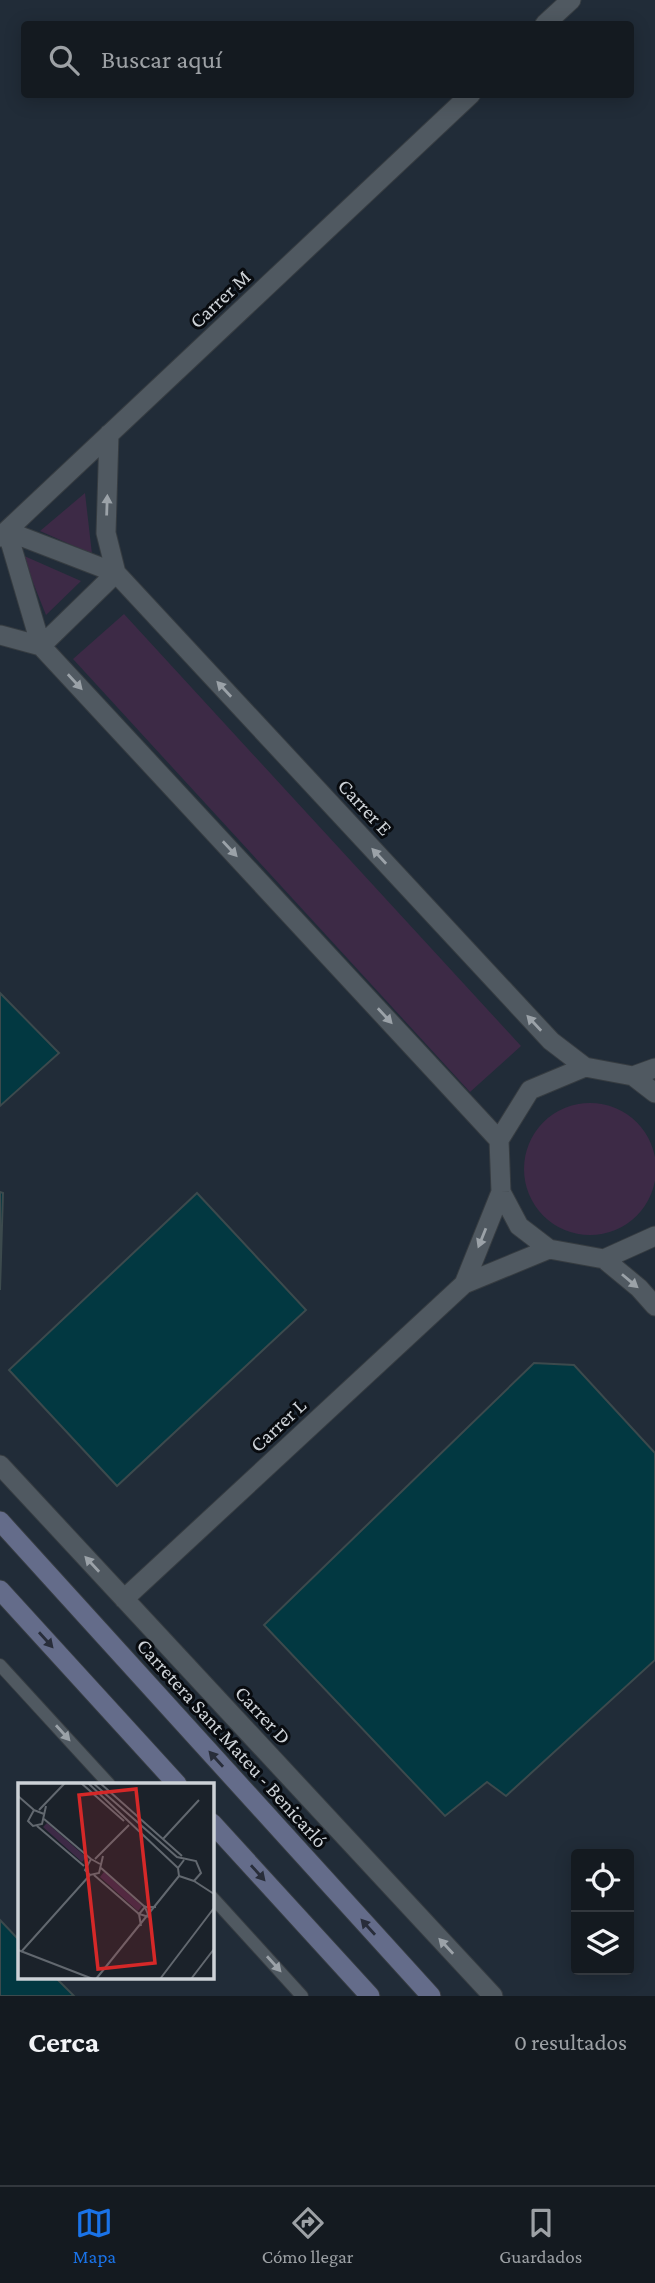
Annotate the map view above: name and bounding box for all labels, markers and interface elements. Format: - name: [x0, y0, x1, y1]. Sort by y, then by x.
- search box: [21, 21, 634, 98]
- icon: search: [45, 41, 83, 79]
- text: Buscar aquí: [101, 45, 222, 74]
- street label: Carrer M: [185, 265, 255, 333]
- one-way arrow: [101, 494, 113, 516]
- one-way arrow: [67, 673, 83, 690]
- one-way arrow: [217, 681, 233, 698]
- street label: Carrer E: [333, 774, 397, 840]
- one-way arrow: [222, 840, 238, 857]
- one-way arrow: [371, 847, 387, 865]
- one-way arrow: [377, 1007, 393, 1025]
- one-way arrow: [526, 1015, 542, 1032]
- one-way arrow: [477, 1228, 488, 1249]
- one-way arrow: [622, 1273, 639, 1288]
- street label: Carrer L: [245, 1393, 311, 1457]
- one-way arrow: [84, 1556, 100, 1573]
- one-way arrow: [38, 1631, 54, 1649]
- street label: Carretera Sant Mateu - Benicarló: [132, 1633, 332, 1853]
- street label: Carrer D: [230, 1681, 296, 1749]
- one-way arrow: [54, 1724, 70, 1741]
- one-way arrow: [208, 1751, 224, 1768]
- inset map: [18, 1783, 214, 1979]
- map controls: [571, 1849, 634, 1975]
- button: locate: [571, 1849, 634, 1912]
- one-way arrow: [249, 1864, 265, 1881]
- button: layers: [571, 1912, 634, 1975]
- one-way arrow: [361, 1919, 377, 1936]
- one-way arrow: [439, 1938, 455, 1955]
- one-way arrow: [265, 1955, 281, 1972]
- text: Cerca: [28, 2025, 99, 2058]
- text: 0 resultados: [514, 2029, 627, 2055]
- tab: Mapa: [73, 2204, 116, 2267]
- tab: Cómo llegar: [262, 2204, 354, 2267]
- tab: Guardados: [499, 2204, 582, 2267]

